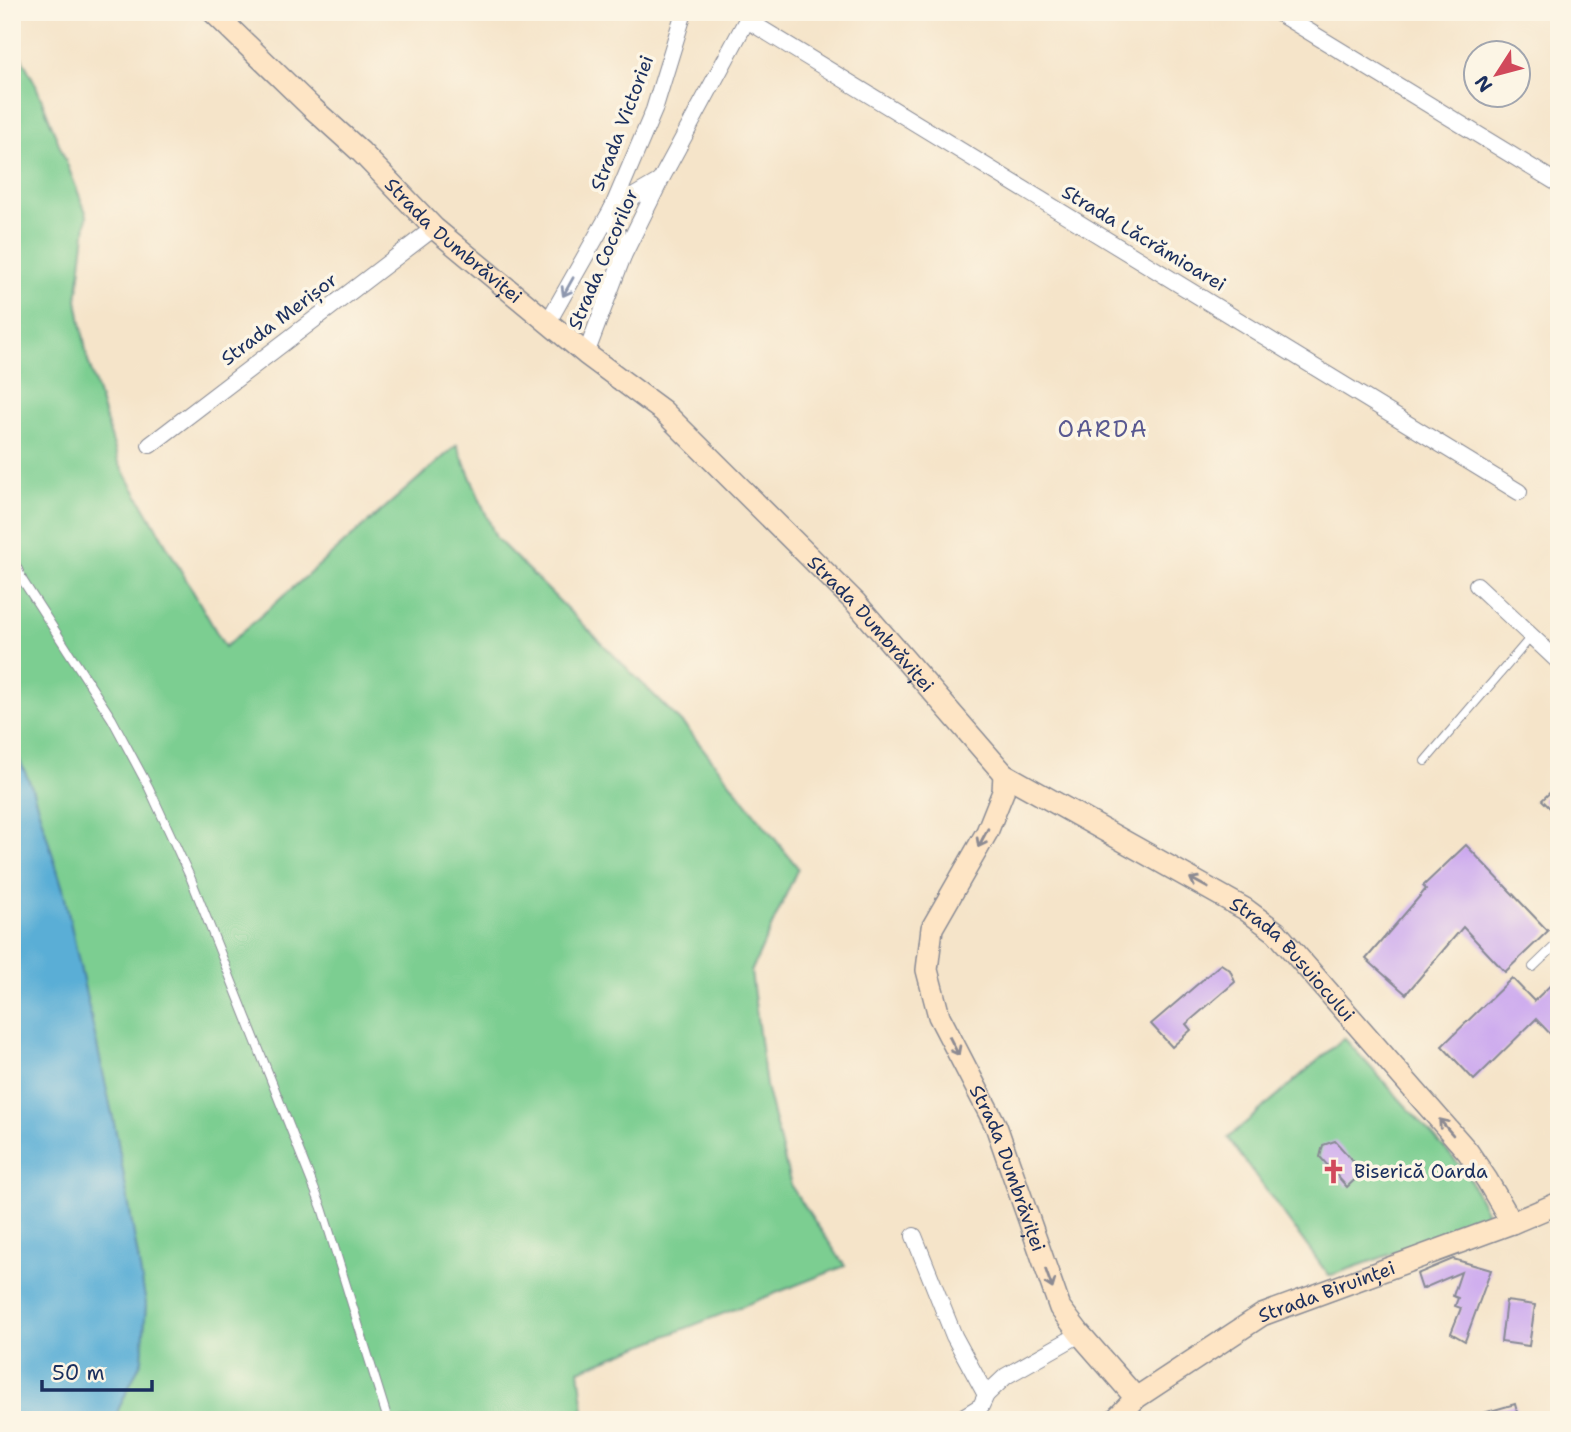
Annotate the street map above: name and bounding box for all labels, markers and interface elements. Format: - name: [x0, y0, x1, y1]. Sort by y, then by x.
- north arrow: [1462, 38, 1532, 108]
- street label: Strada Victoriei: [585, 52, 659, 194]
- text: N: [1469, 70, 1498, 97]
- street label: Strada Dumbrăviței: [380, 172, 528, 309]
- street label: Strada Lăcrămioarei: [1057, 179, 1231, 297]
- street label: Strada Cocorilor: [562, 185, 644, 333]
- street label: Strada Merișor: [216, 267, 343, 372]
- one-way arrow: [561, 276, 574, 297]
- district label: OARDA: [1057, 414, 1149, 444]
- street label: Strada Dumbrăviței: [802, 550, 940, 697]
- one-way arrow: [976, 827, 990, 847]
- one-way arrow: [1189, 876, 1210, 889]
- street label: Strada Busuiocului: [1226, 891, 1361, 1027]
- one-way arrow: [948, 1035, 962, 1056]
- street label: Strada Dumbrăviței: [964, 1080, 1052, 1255]
- one-way arrow: [1438, 1118, 1454, 1136]
- church icon: Biserică Oarda: [1320, 1157, 1348, 1185]
- place label: Biserică Oarda: [1354, 1159, 1488, 1184]
- street label: Strada Biruinței: [1255, 1255, 1398, 1328]
- one-way arrow: [1044, 1268, 1056, 1290]
- scale bar: [42, 1348, 152, 1392]
- text: 50 m: [52, 1359, 105, 1387]

